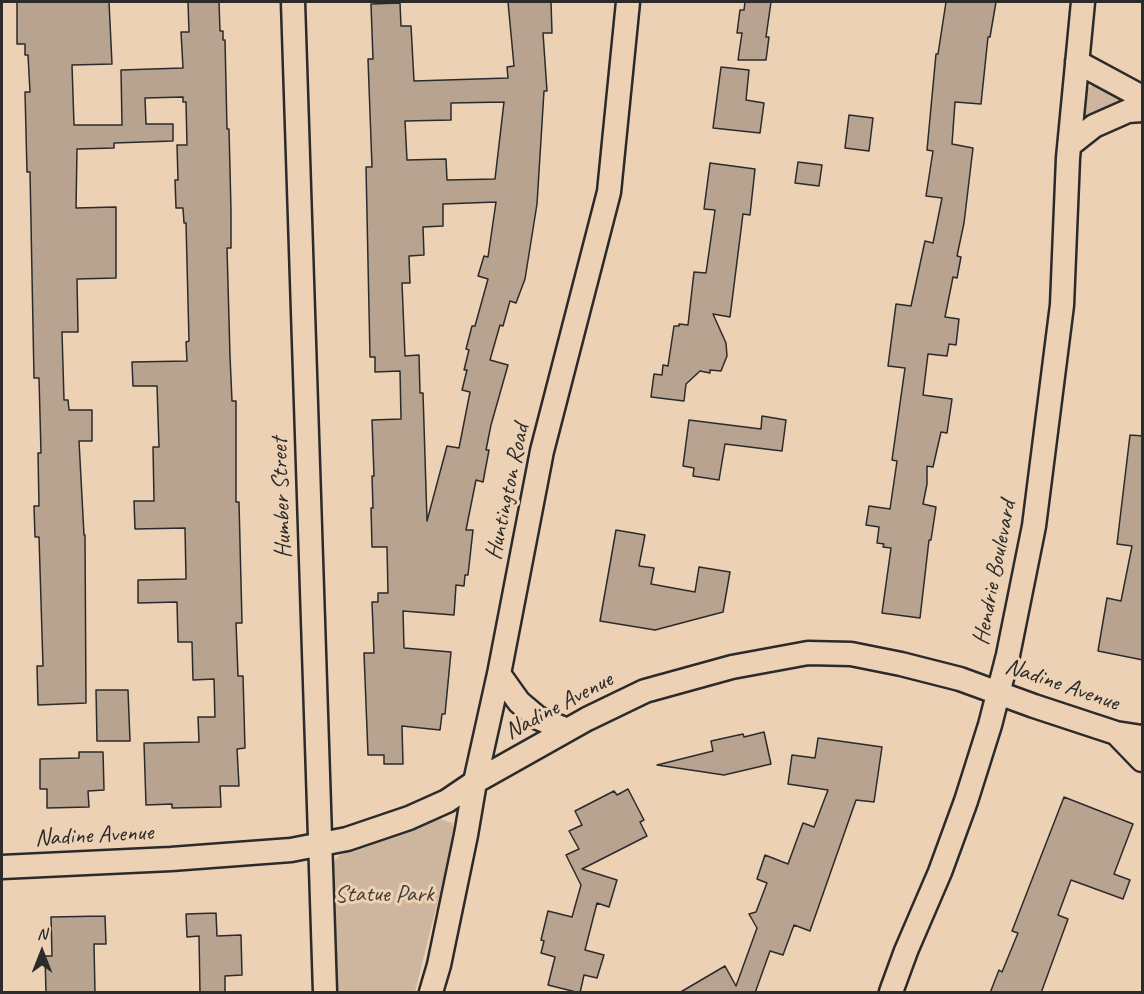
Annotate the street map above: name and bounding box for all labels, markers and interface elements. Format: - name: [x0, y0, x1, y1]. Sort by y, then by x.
- street label: Huntington Road: [480, 421, 536, 563]
- street label: Humber Street: [266, 437, 298, 559]
- street label: Hendrie Boulevard: [967, 498, 1023, 648]
- street label: Nadine Avenue: [1001, 652, 1123, 718]
- street label: Nadine Avenue: [500, 666, 618, 746]
- street label: Nadine Avenue: [34, 819, 154, 853]
- park label: Statue Park: [334, 881, 434, 909]
- north arrow: [12, 922, 72, 982]
- text: N: [37, 924, 47, 944]

